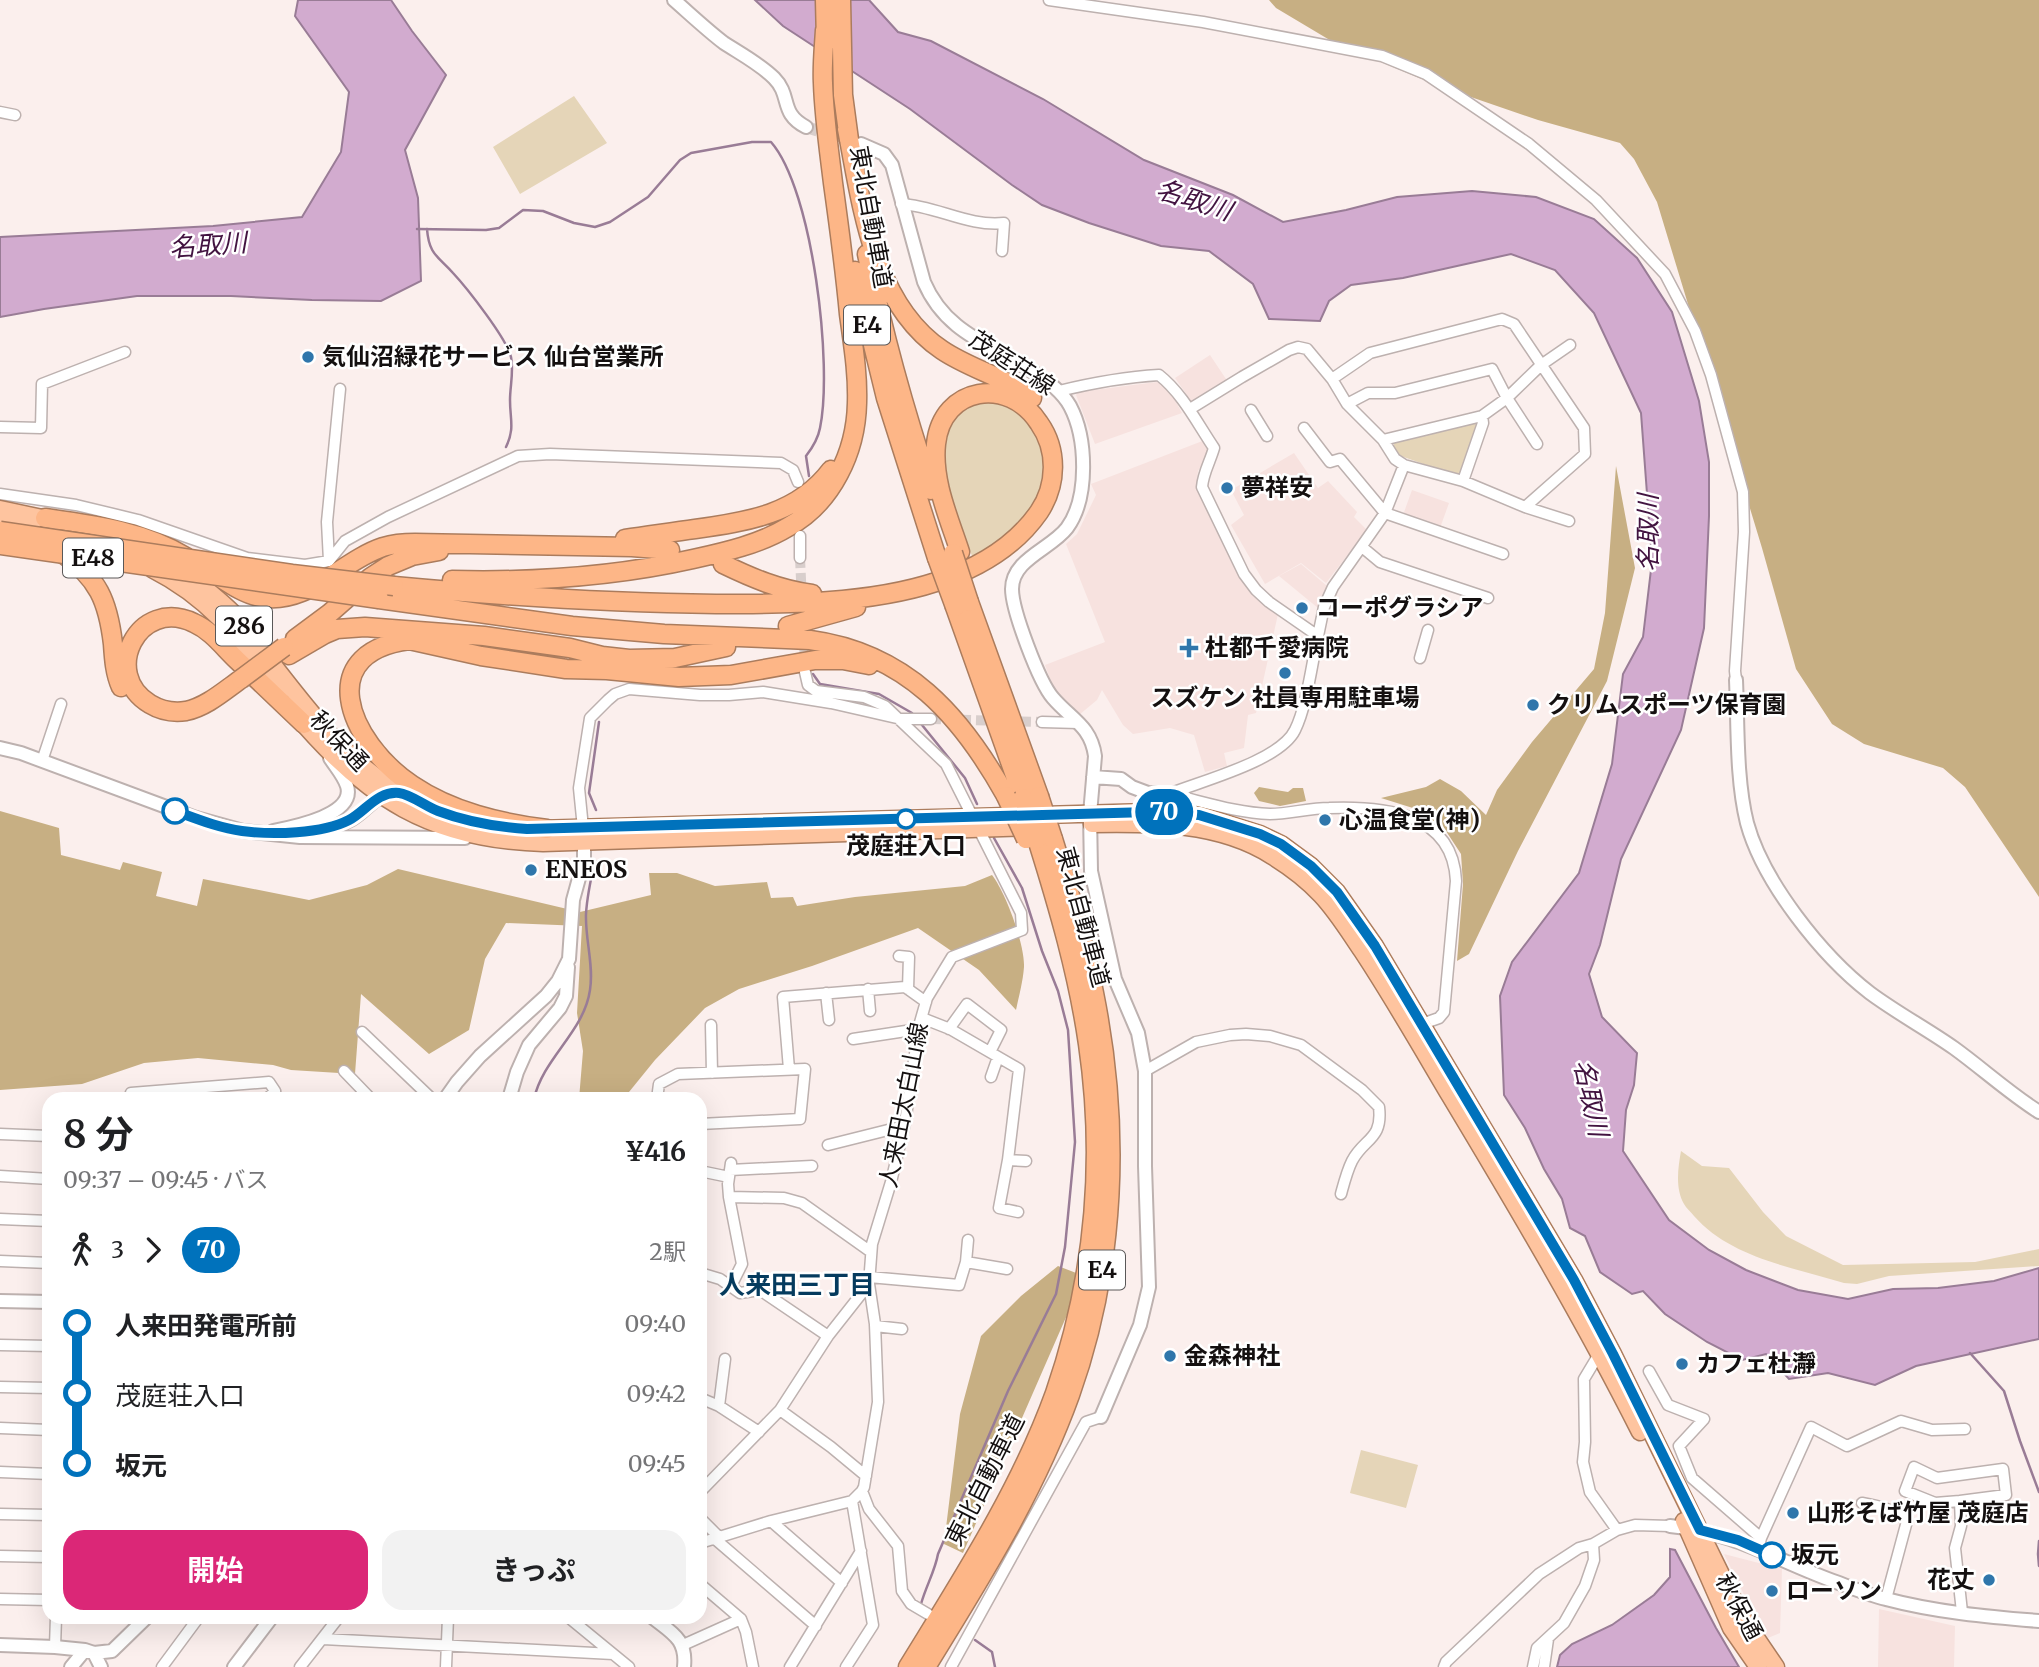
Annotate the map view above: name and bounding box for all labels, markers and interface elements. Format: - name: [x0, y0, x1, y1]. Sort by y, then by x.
- street label: 東北自動車道: [844, 143, 899, 291]
- water label: 名取川: [1152, 172, 1239, 228]
- water label: 名取川: [168, 225, 251, 264]
- road number: E4: [844, 306, 890, 344]
- street label: 茂庭荘線: [964, 323, 1061, 402]
- place label: 気仙沼緑花サービス 仙台営業所: [322, 341, 664, 372]
- marker: 気仙沼緑花サービス 仙台営業所: [300, 349, 316, 365]
- place label: 夢祥安: [1241, 472, 1313, 503]
- marker: 夢祥安: [1219, 480, 1235, 496]
- water label: 名取川: [1631, 491, 1664, 572]
- road number: E48: [63, 538, 123, 578]
- place label: コーポグラシア: [1316, 592, 1484, 623]
- marker: コーポグラシア: [1294, 600, 1310, 616]
- road number: 286: [216, 606, 272, 646]
- place label: 杜都千愛病院: [1205, 632, 1349, 663]
- marker: 杜都千愛病院: [1179, 638, 1199, 658]
- marker: スズケン 社員専用駐車場: [1277, 665, 1293, 681]
- place label: スズケン 社員専用駐車場: [1151, 682, 1419, 713]
- place label: クリムスポーツ保育園: [1547, 689, 1787, 720]
- marker: クリムスポーツ保育園: [1525, 697, 1541, 713]
- street label: 秋保通: [303, 704, 376, 777]
- line badge: 70: [1132, 789, 1196, 835]
- text: 70: [1149, 796, 1179, 827]
- unlabelled marker: [162, 798, 188, 824]
- place label: 心温食堂(神): [1339, 804, 1480, 835]
- marker: 茂庭荘入口: [896, 809, 916, 829]
- marker: 心温食堂(神): [1317, 812, 1333, 828]
- place label: 茂庭荘入口: [846, 830, 966, 861]
- street label: 東北自動車道: [1050, 843, 1117, 990]
- place label: ENEOS: [545, 854, 627, 885]
- marker: ENEOS: [523, 862, 539, 878]
- street label: 人来田太白山線: [872, 1019, 935, 1190]
- water label: 名取川: [1567, 1056, 1616, 1142]
- text: 8 分: [63, 1111, 134, 1158]
- text: ¥416: [624, 1135, 686, 1168]
- text: 09:37 – 09:45 · バス: [63, 1165, 269, 1194]
- icon: walk: [63, 1231, 101, 1269]
- icon: forward: [134, 1231, 172, 1269]
- text: 70: [196, 1234, 226, 1265]
- text: 3: [111, 1235, 124, 1264]
- text: 2駅: [649, 1237, 686, 1266]
- road number: E4: [1079, 1250, 1125, 1289]
- district label: 人来田三丁目: [719, 1268, 875, 1301]
- text: 人来田発電所前: [115, 1309, 297, 1342]
- text: 09:40: [625, 1309, 686, 1338]
- place label: 金森神社: [1184, 1340, 1280, 1371]
- marker: 金森神社: [1162, 1348, 1178, 1364]
- place label: カフェ杜瀞: [1696, 1348, 1816, 1379]
- marker: カフェ杜瀞: [1674, 1356, 1690, 1372]
- text: 茂庭荘入口: [115, 1379, 245, 1412]
- text: 09:42: [627, 1379, 686, 1408]
- street label: 東北自動車道: [938, 1409, 1031, 1551]
- text: 坂元: [115, 1449, 167, 1482]
- text: 09:45: [628, 1449, 686, 1478]
- place label: 山形そば竹屋 茂庭店: [1807, 1497, 2029, 1528]
- marker: 山形そば竹屋 茂庭店: [1785, 1505, 1801, 1521]
- button: 開始: [63, 1530, 368, 1610]
- button: きっぷ: [382, 1530, 686, 1610]
- place label: 坂元: [1791, 1539, 1839, 1570]
- marker: 坂元: [1759, 1542, 1785, 1568]
- place label: 花丈: [1927, 1564, 1975, 1595]
- street label: 秋保通: [1709, 1568, 1770, 1646]
- marker: 花丈: [1981, 1572, 1997, 1588]
- place label: ローソン: [1786, 1575, 1882, 1606]
- marker: ローソン: [1764, 1583, 1780, 1599]

